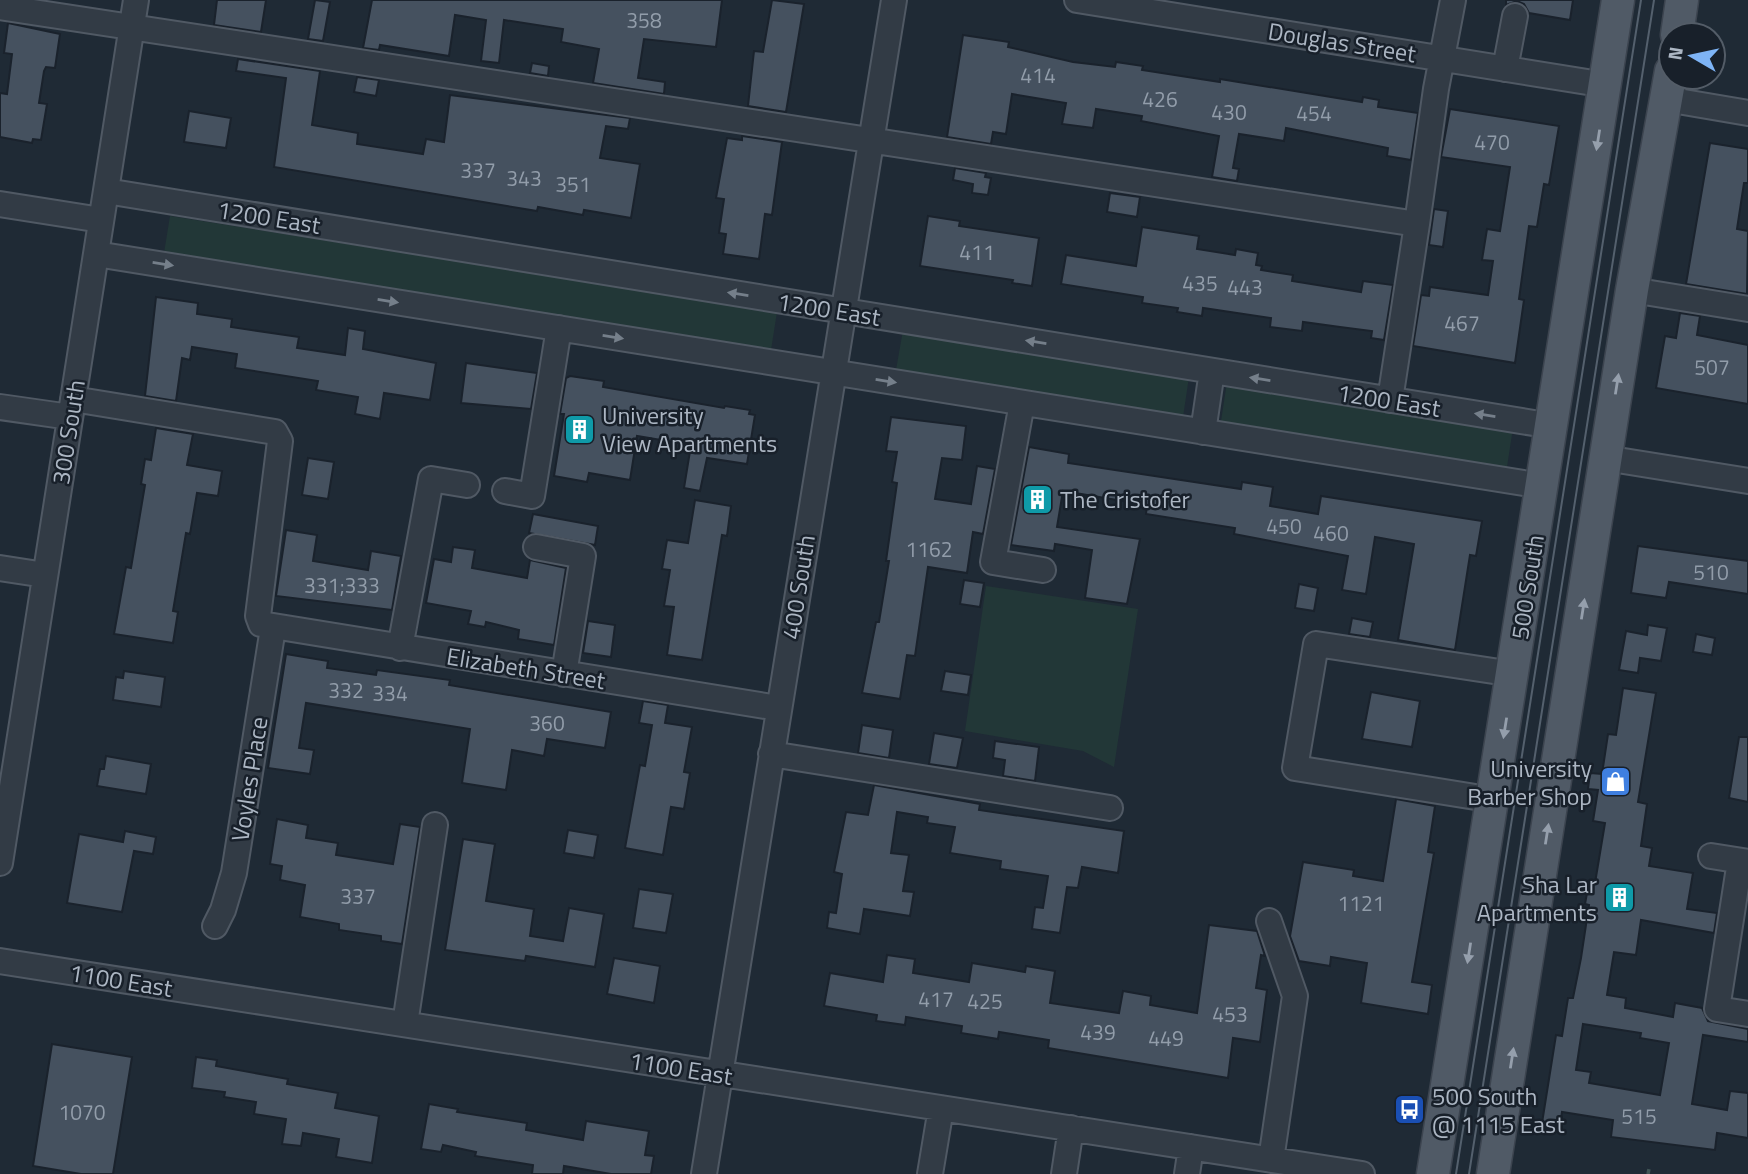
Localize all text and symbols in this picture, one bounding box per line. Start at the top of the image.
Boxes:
house number: 358 [626,4,662,36]
street label: Douglas Street [1266,13,1419,72]
north arrow [1657,21,1727,91]
text: N [1659,44,1690,62]
house number: 414 [1020,59,1056,91]
house number: 426 [1142,83,1178,115]
house number: 430 [1211,96,1247,128]
house number: 454 [1296,97,1332,129]
house number: 470 [1474,126,1510,158]
one-way arrow [1592,129,1603,151]
house number: 337 [460,154,496,186]
house number: 343 [506,162,542,194]
house number: 351 [555,168,591,200]
street label: 1200 East [215,191,324,243]
house number: 411 [959,236,995,268]
one-way arrow [152,259,174,270]
house number: 435 [1182,267,1218,299]
house number: 443 [1227,271,1263,303]
street label: 1200 East [775,283,884,335]
one-way arrow [727,288,749,299]
one-way arrow [377,296,399,307]
house number: 467 [1444,307,1480,339]
one-way arrow [602,332,624,343]
one-way arrow [1024,336,1046,347]
house number: 507 [1694,351,1730,383]
one-way arrow [1249,373,1271,384]
one-way arrow [1612,373,1623,395]
street label: 1200 East [1335,374,1444,426]
one-way arrow [875,376,897,387]
street label: 300 South [42,377,94,487]
place label: University View Apartments [602,397,777,461]
one-way arrow [1474,409,1496,420]
building icon: University View Apartments [562,412,596,446]
place label: The Cristofer [1060,481,1190,517]
building icon: The Cristofer [1020,482,1054,516]
house number: 450 [1266,510,1302,542]
house number: 460 [1313,517,1349,549]
street label: 400 South [772,532,824,642]
street label: 500 South [1501,532,1553,642]
house number: 1162 [905,533,953,565]
house number: 510 [1693,556,1729,588]
house number: 331;333 [304,569,380,601]
one-way arrow [1578,598,1589,620]
street label: Elizabeth Street [444,638,608,698]
house number: 332 [328,674,364,706]
house number: 334 [372,677,408,709]
house number: 360 [529,707,565,739]
street label: Voyles Place [221,714,277,844]
one-way arrow [1499,717,1510,739]
place label: University Barber Shop [1467,750,1592,814]
shop icon: University Barber Shop [1598,765,1632,799]
one-way arrow [1542,822,1553,844]
place label: Sha Lar Apartments [1477,866,1597,930]
house number: 337 [340,880,376,912]
building icon: Sha Lar Apartments [1603,881,1637,915]
house number: 1121 [1337,887,1385,919]
one-way arrow [1463,942,1474,964]
street label: 1100 East [67,954,176,1006]
house number: 417 [918,983,954,1015]
house number: 425 [967,985,1003,1017]
house number: 453 [1212,998,1248,1030]
house number: 439 [1080,1016,1116,1048]
house number: 449 [1148,1022,1184,1054]
street label: 1100 East [627,1042,736,1094]
one-way arrow [1507,1047,1518,1069]
place label: 500 South @ 1115 East [1432,1078,1565,1142]
bus stop icon: 500 South @ 1115 East [1392,1093,1426,1127]
house number: 1070 [58,1096,106,1128]
house number: 515 [1621,1100,1657,1132]

